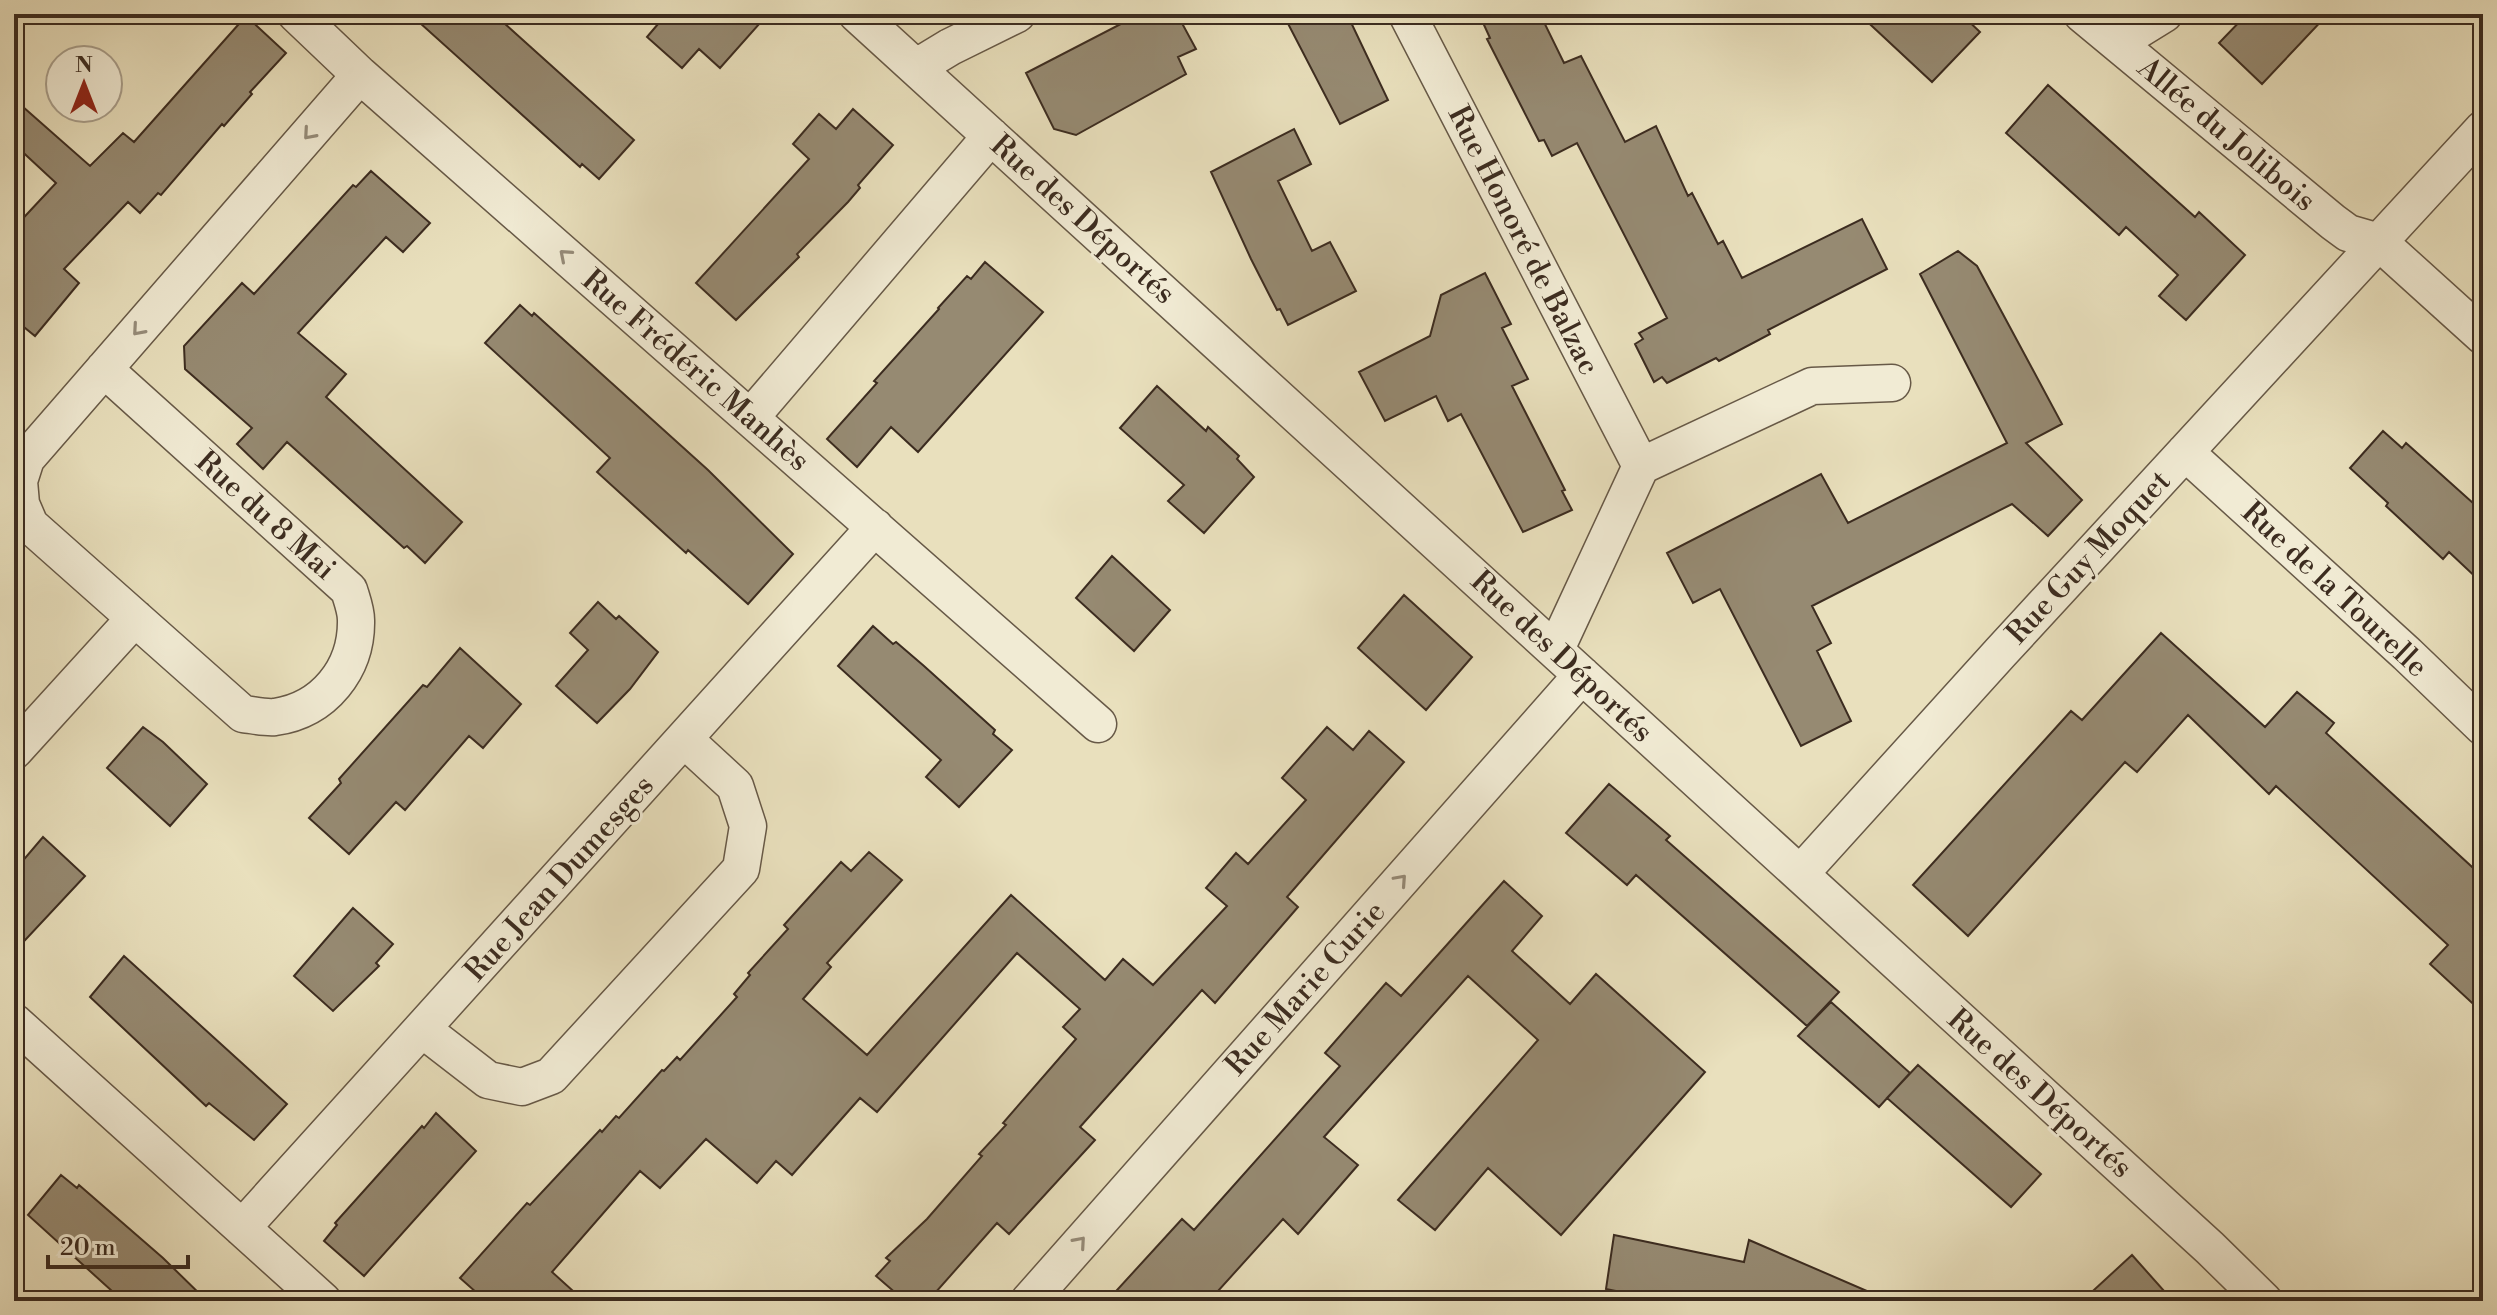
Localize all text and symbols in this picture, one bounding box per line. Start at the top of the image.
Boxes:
north arrow [44,44,124,124]
street label: Allée du Jolibois [2129,49,2323,220]
text: N [75,52,93,79]
street label: Rue Honoré de Balzac [1439,99,1607,381]
one-way arrow [304,124,319,139]
street label: Rue des Déportés [982,127,1183,313]
one-way arrow [559,250,574,265]
street label: Rue Frédéric Manhès [574,262,817,480]
one-way arrow [133,320,148,335]
street label: Rue du 8 Mai [187,443,343,589]
street label: Rue Guy Moquet [1998,463,2179,653]
street label: Rue de la Tourelle [2233,494,2435,686]
street label: Rue des Déportés [1462,562,1661,751]
street label: Rue Jean Dumesges [457,768,662,990]
one-way arrow [1391,875,1406,890]
street label: Rue Marie Curie [1217,893,1394,1084]
street label: Rue des Déportés [1939,1001,2140,1187]
scale bar [48,1219,188,1269]
text: 20 m [60,1233,116,1263]
one-way arrow [1070,1237,1084,1251]

